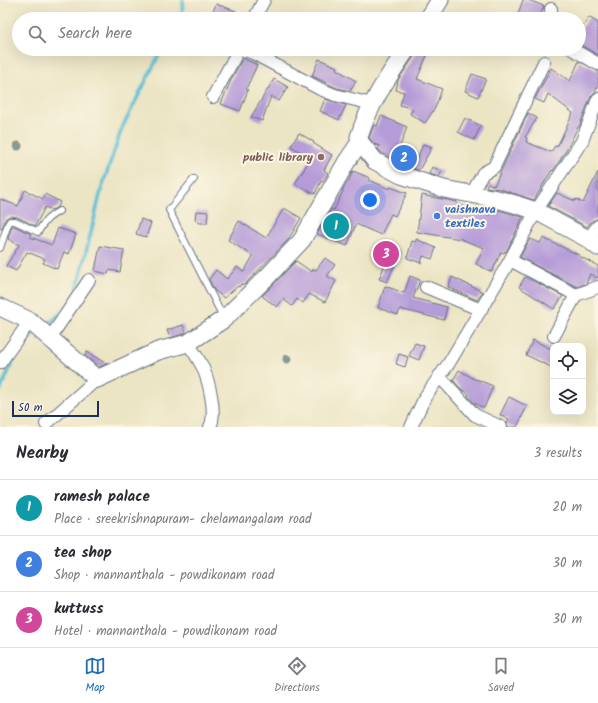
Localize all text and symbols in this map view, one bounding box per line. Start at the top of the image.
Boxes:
search box [12,12,586,56]
text: Search here [58,22,132,46]
icon: search [26,23,48,45]
pin: 2 [391,143,417,173]
place label: public library [242,148,314,167]
marker: public library [316,152,326,162]
your location [360,190,380,210]
place label: vaishnava textiles [445,200,496,233]
pin: 1 [323,211,349,241]
marker: vaishnava textiles [432,211,442,221]
pin: 3 [373,239,399,269]
map controls [550,343,586,415]
button: locate [550,343,586,379]
button: layers [550,379,586,415]
scale bar [12,399,99,418]
text: 50 m [18,399,43,417]
text: Nearby [16,440,68,467]
text: 3 results [534,443,582,464]
text: ramesh palace [54,485,150,509]
text: 1 [27,497,31,518]
text: 20 m [552,497,582,518]
text: Place · sreekrishnapuram- chelamangalam road [54,509,312,530]
text: tea shop [54,541,112,565]
text: 2 [25,553,33,574]
text: 30 m [553,553,582,574]
text: Shop · mannanthala - powdikonam road [54,565,274,586]
text: kuttuss [54,597,104,621]
text: 3 [25,609,33,630]
text: 30 m [553,609,582,630]
text: Hotel · mannanthala - powdikonam road [54,621,277,642]
tab: Map [84,655,106,697]
tab: Directions [274,655,320,697]
tab: Saved [488,655,514,697]

